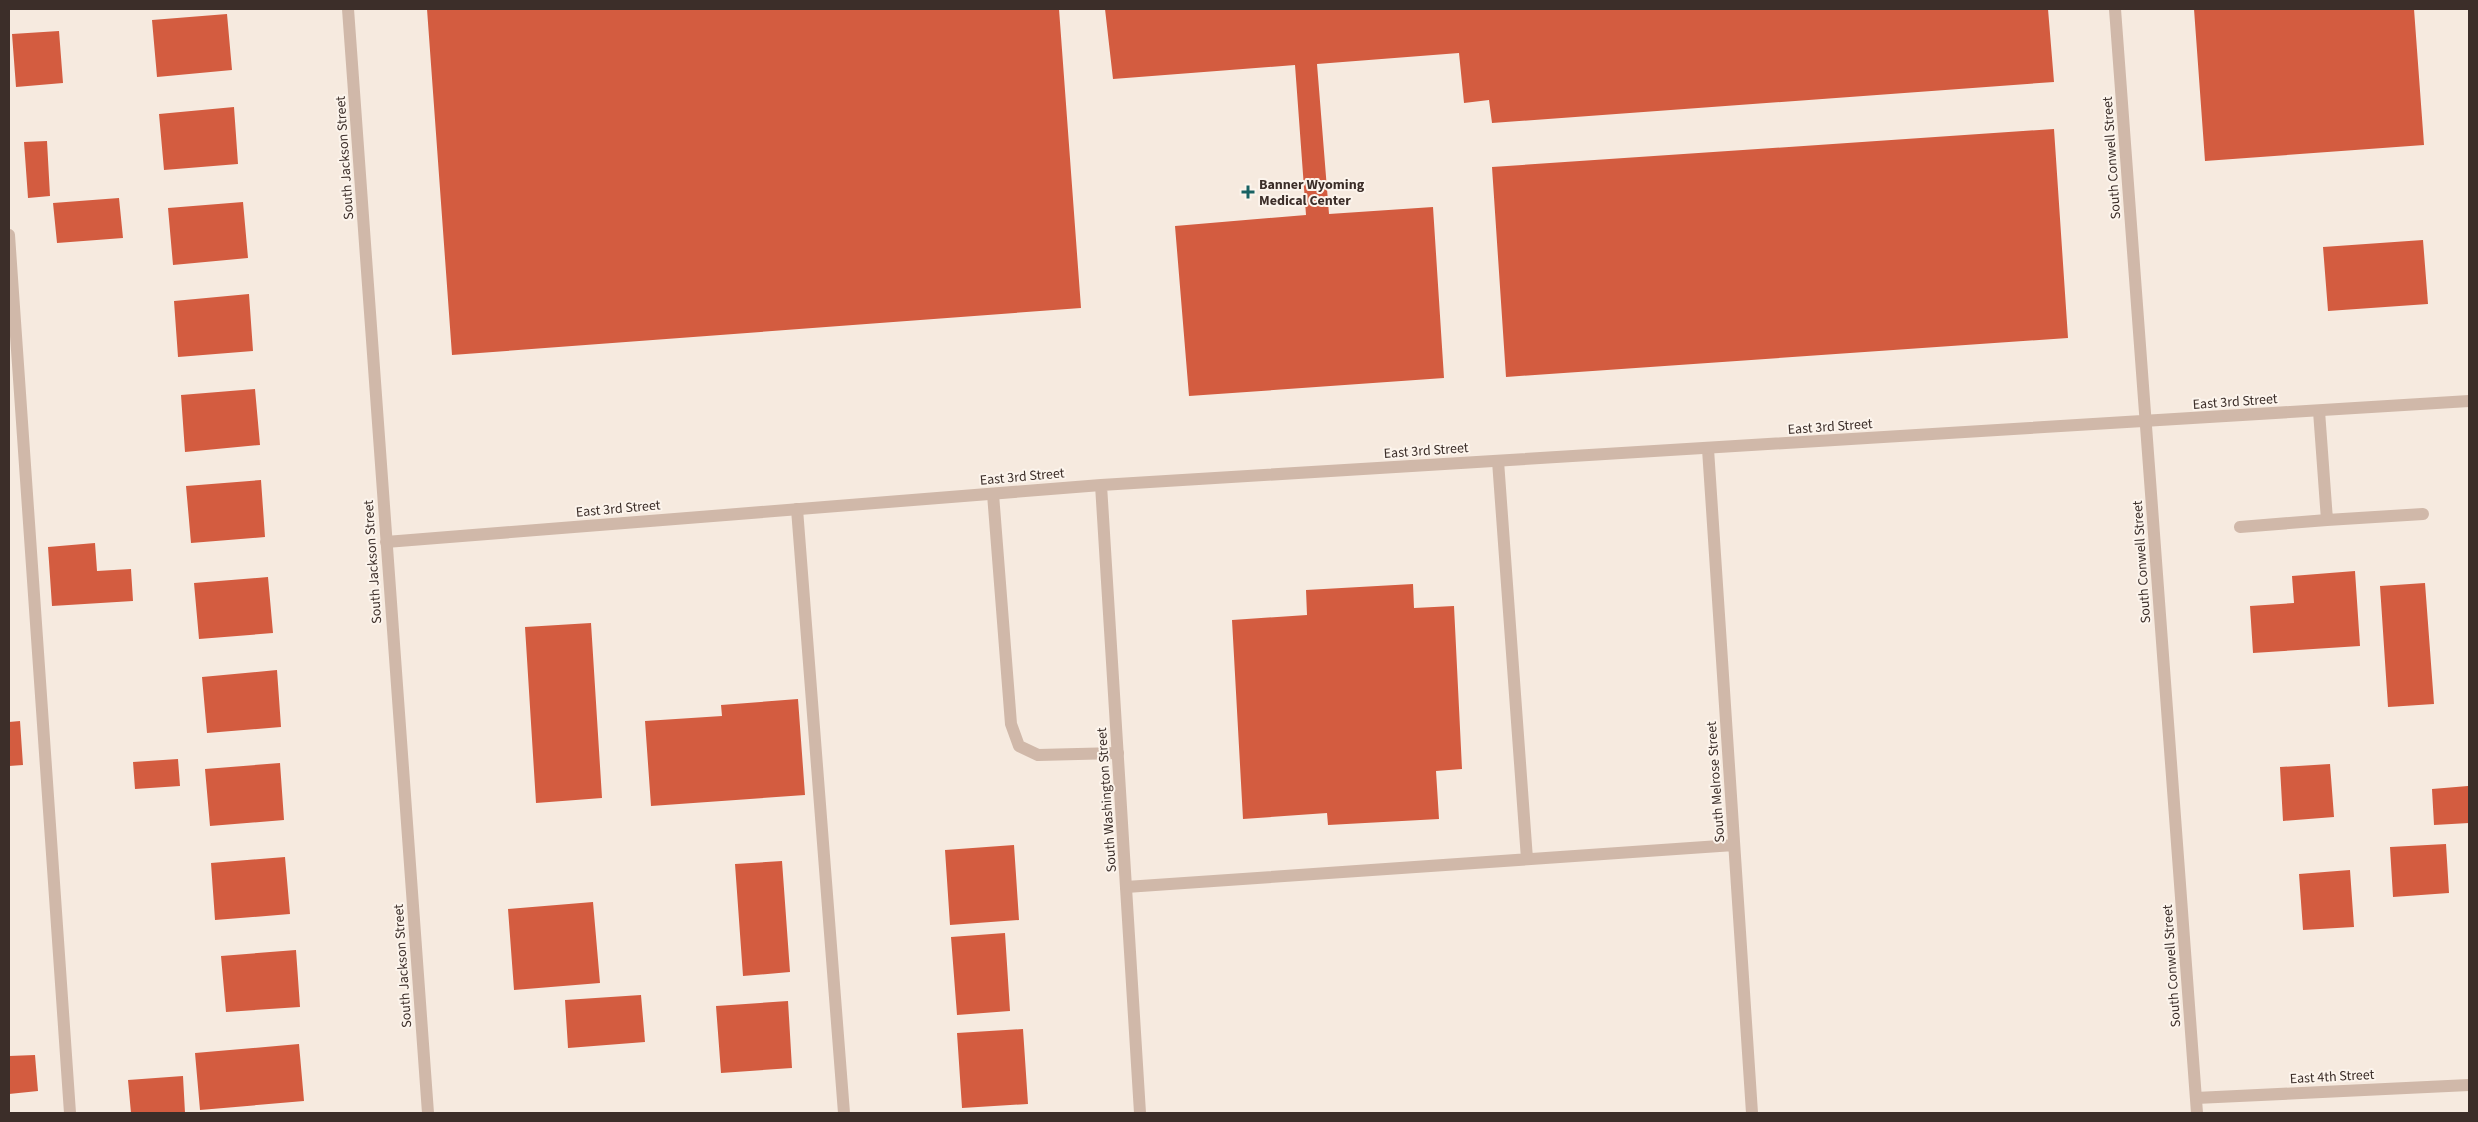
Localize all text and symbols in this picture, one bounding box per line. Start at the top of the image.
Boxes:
street label: South Jackson Street [331,95,359,220]
street label: South Conwell Street [2098,96,2126,220]
place label: Banner Wyoming Medical Center [1259,175,1365,211]
marker: Banner Wyoming Medical Center [1241,185,1255,199]
street label: East 3rd Street [2192,389,2278,415]
street label: East 3rd Street [1787,414,1873,440]
street label: East 3rd Street [1383,438,1469,464]
street label: East 3rd Street [979,463,1065,491]
street label: East 3rd Street [575,495,661,523]
street label: South Jackson Street [359,499,387,624]
street label: South Conwell Street [2128,500,2156,624]
street label: South Melrose Street [1702,720,1730,843]
street label: South Washington Street [1092,727,1122,873]
street label: South Jackson Street [389,903,417,1028]
street label: South Conwell Street [2158,904,2186,1028]
street label: East 4th Street [2289,1065,2375,1089]

